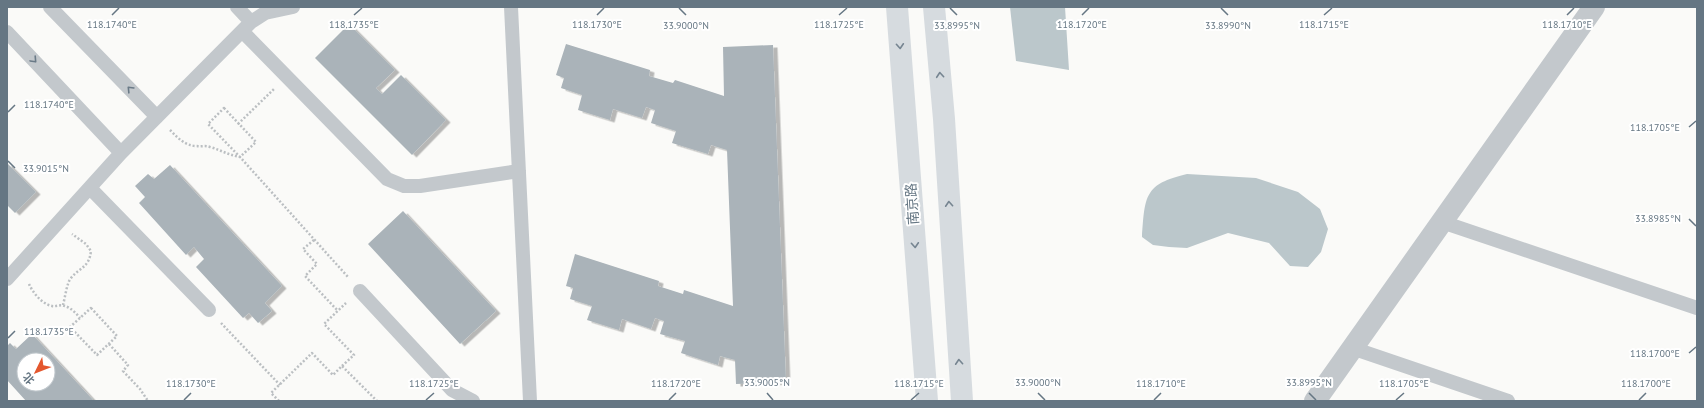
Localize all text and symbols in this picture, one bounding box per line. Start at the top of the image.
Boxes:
text: 118.1740°E [87,18,137,31]
text: 118.1735°E [329,18,379,31]
text: 118.1730°E [572,18,622,31]
text: 118.1725°E [814,18,864,31]
text: 118.1720°E [1057,18,1107,31]
text: 118.1715°E [1299,18,1349,31]
text: 118.1710°E [1542,18,1592,31]
text: 33.9000°N [663,19,709,32]
text: 33.8995°N [934,19,980,32]
text: 33.8990°N [1205,19,1251,32]
one-way arrow [896,43,905,49]
one-way arrow [29,55,36,63]
one-way arrow [936,72,945,78]
one-way arrow [127,86,134,94]
text: 118.1740°E [24,98,74,111]
text: 118.1705°E [1630,121,1680,134]
text: 33.9015°N [23,162,69,175]
street label: 南京路 [902,182,922,226]
one-way arrow [945,201,954,207]
text: 33.8985°N [1635,212,1681,225]
one-way arrow [911,242,920,248]
text: 118.1735°E [24,325,74,338]
text: 118.1700°E [1630,347,1680,360]
north arrow [16,352,56,392]
one-way arrow [955,359,964,365]
text: 北 [20,370,38,388]
text: 33.9005°N [744,376,790,389]
text: 33.9000°N [1015,376,1061,389]
text: 33.8995°N [1286,376,1332,389]
text: 118.1730°E [166,377,216,390]
text: 118.1725°E [409,377,459,390]
text: 118.1720°E [651,377,701,390]
text: 118.1715°E [894,377,944,390]
text: 118.1710°E [1136,377,1186,390]
text: 118.1705°E [1379,377,1429,390]
text: 118.1700°E [1621,377,1671,390]

